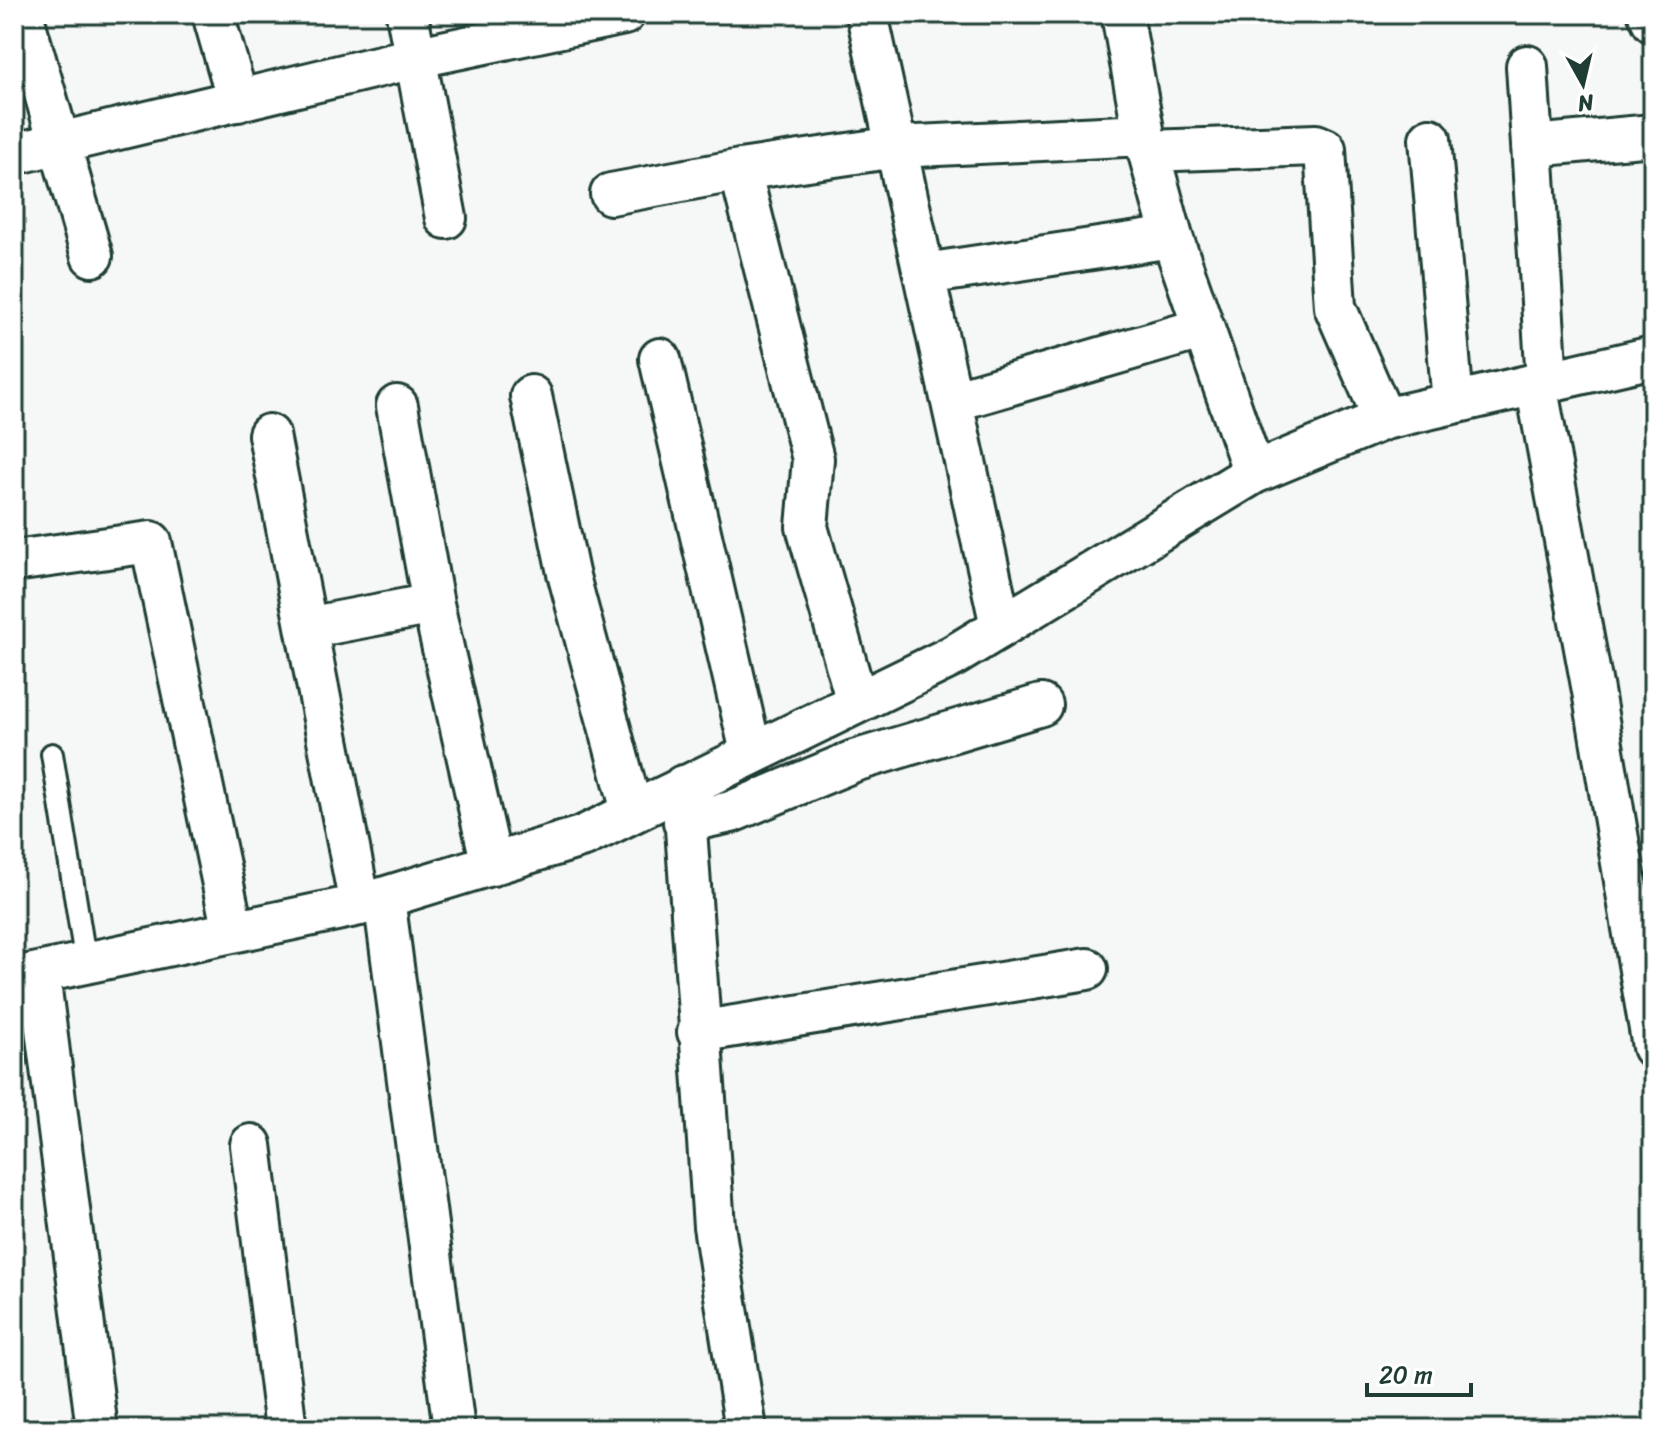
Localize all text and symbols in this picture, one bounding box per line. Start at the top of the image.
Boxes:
north arrow [1543,44,1623,124]
text: N [1575,83,1597,124]
scale bar [1367,1347,1471,1397]
text: 20 m [1379,1354,1433,1396]

